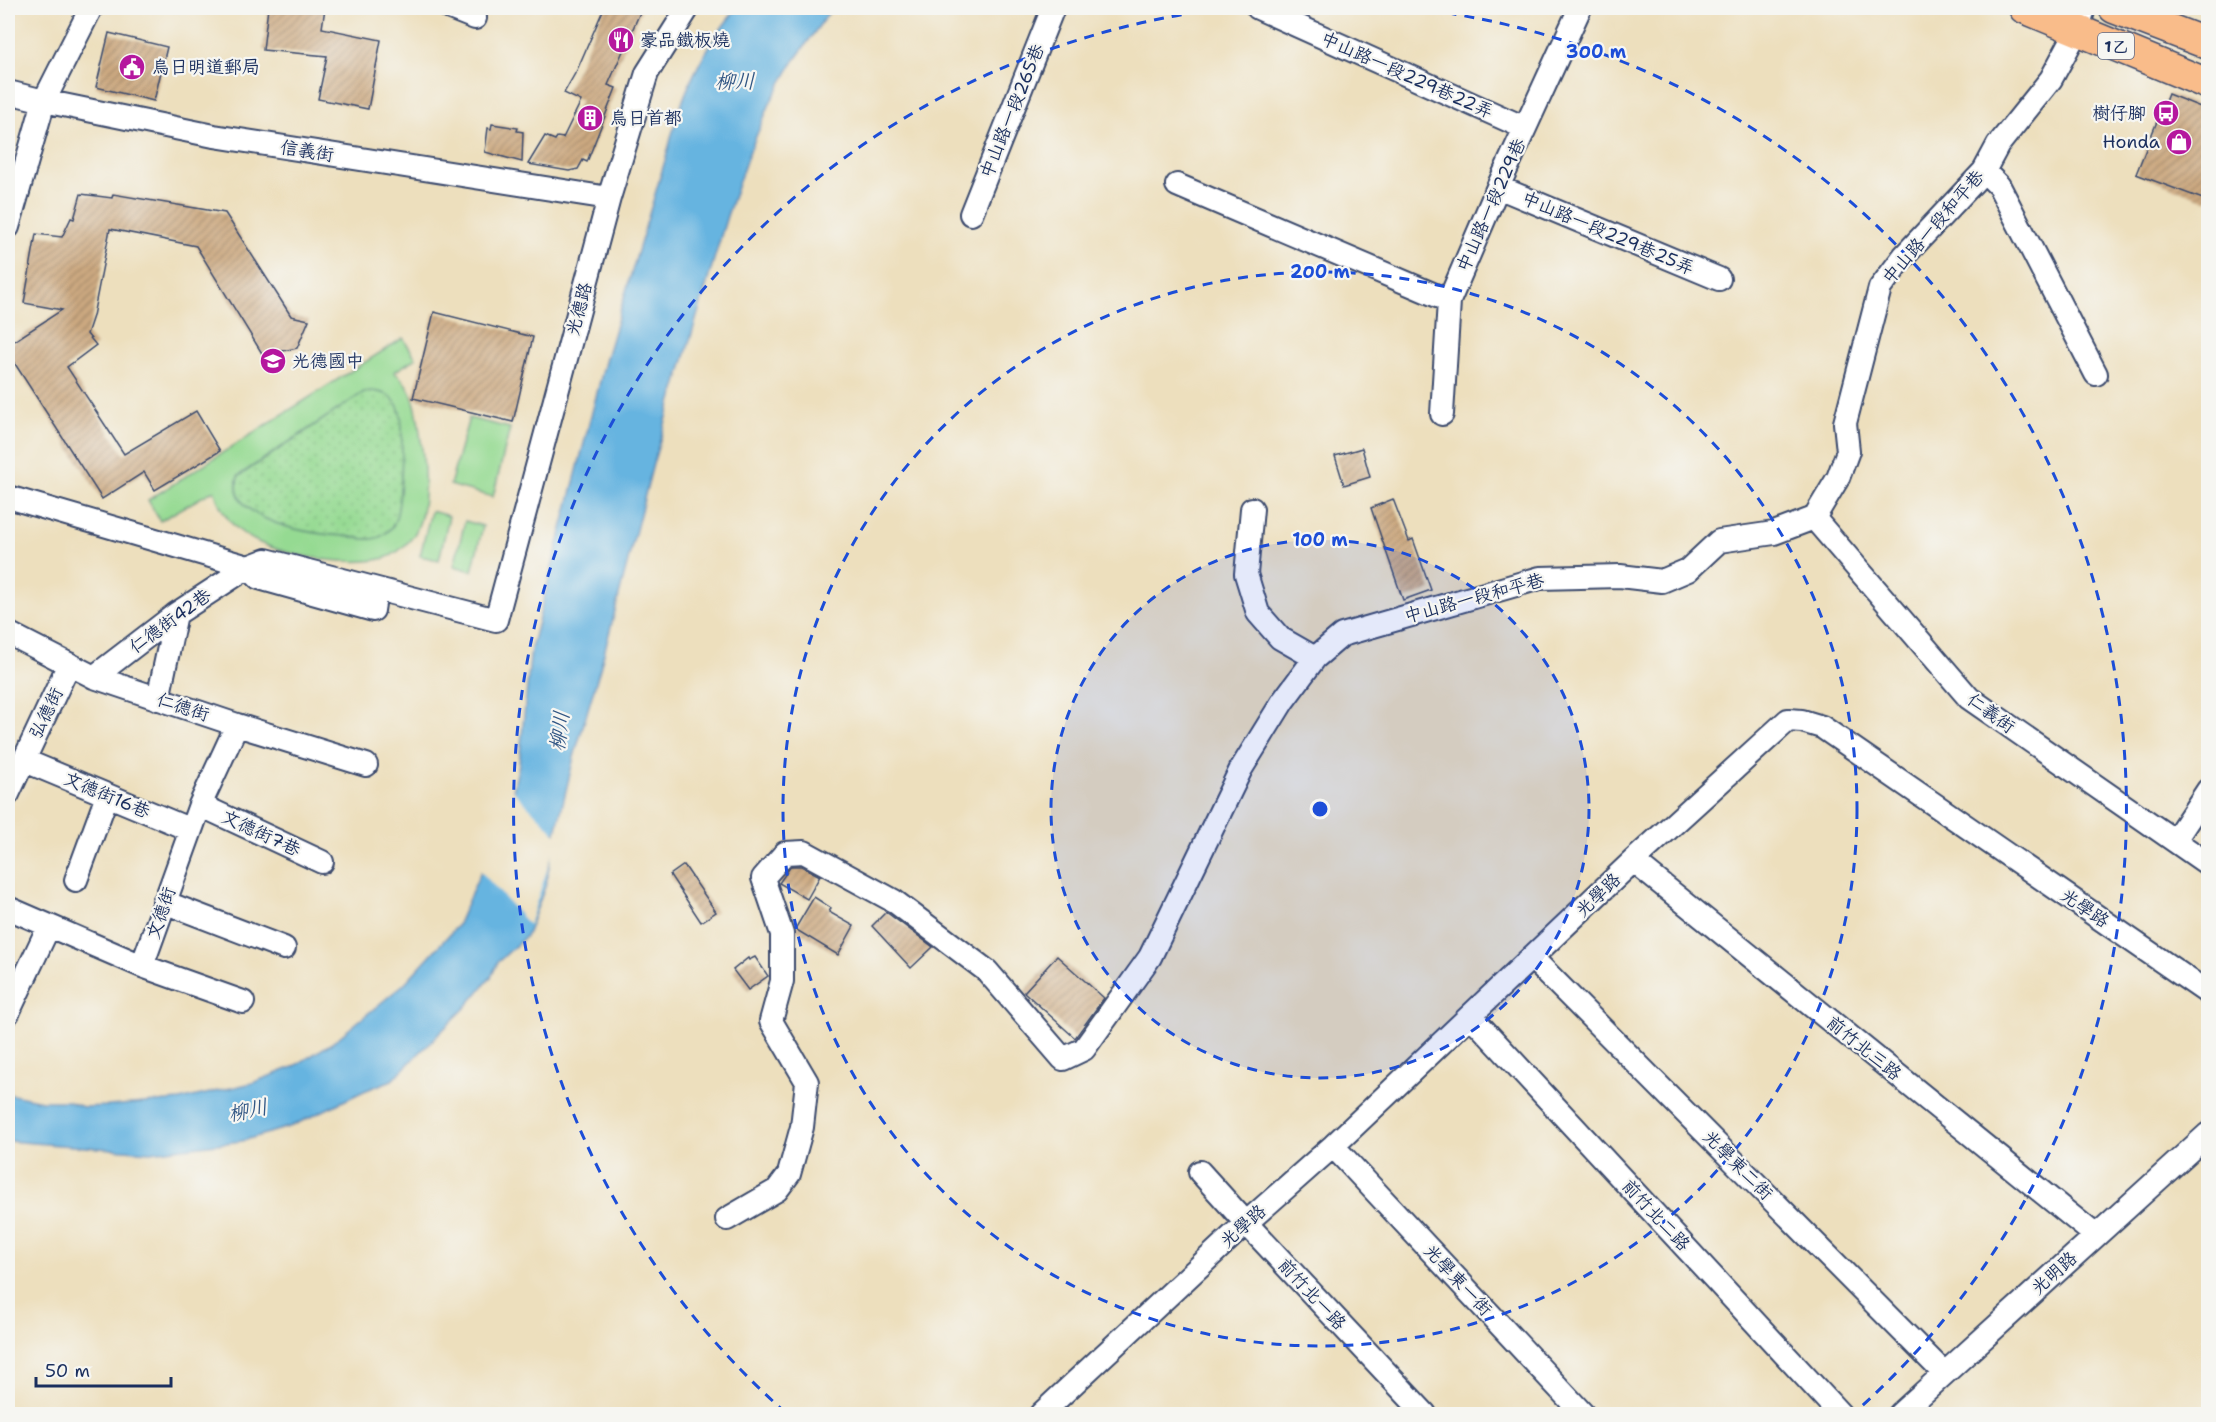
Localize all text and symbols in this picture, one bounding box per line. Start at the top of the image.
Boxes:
restaurant icon: 豪品鐵板燒 [606,25,636,55]
street label: 中山路一段229巷22弄 [1317,26,1497,124]
place label: 豪品鐵板燒 [640,28,730,52]
road number: 1乙 [2098,33,2134,59]
street label: 中山路一段265巷 [974,40,1050,182]
text: 300 m [1566,40,1627,64]
public building icon: 烏日明道郵局 [117,52,147,82]
place label: 烏日明道郵局 [152,55,260,79]
water label: 柳川 [715,68,756,94]
bus stop icon: 樹仔腳 [2151,98,2181,128]
place label: 樹仔腳 [2092,101,2146,125]
building icon: 烏日首都 [575,103,605,133]
place label: 烏日首都 [610,106,682,130]
shop icon: Honda [2164,127,2194,157]
place label: Honda [2103,130,2160,154]
street label: 中山路一段229巷 [1451,134,1531,276]
street label: 信義街 [278,135,336,167]
street label: 中山路一段和平巷 [1877,165,1989,289]
street label: 中山路一段229巷25弄 [1518,186,1698,280]
text: 200 m [1290,260,1351,284]
street label: 光德路 [560,280,598,338]
school or university icon: 光德國中 [258,346,288,376]
place label: 光德國中 [292,349,364,373]
text: 100 m [1292,528,1348,552]
street label: 中山路一段和平巷 [1401,568,1547,628]
street label: 仁德街42巷 [124,583,216,659]
street label: 弘德街 [23,683,69,743]
street label: 仁德街 [154,687,212,727]
street label: 仁義街 [1962,687,2020,739]
water label: 柳川 [543,708,575,753]
street label: 文德街16巷 [60,766,154,824]
centre of rings [1310,799,1330,819]
street label: 文德街7巷 [218,804,304,862]
street label: 光學路 [1570,868,1626,922]
street label: 光學路 [2056,883,2114,933]
street label: 文德街 [141,884,181,942]
street label: 前竹北三路 [1821,1010,1907,1086]
water label: 柳川 [226,1093,271,1127]
street label: 光學東二街 [1698,1125,1778,1205]
street label: 前竹北二路 [1617,1174,1695,1256]
street label: 光學路 [1215,1199,1271,1253]
street label: 光學東一街 [1419,1239,1497,1321]
street label: 光明路 [2026,1246,2082,1300]
street label: 前竹北一路 [1273,1253,1351,1335]
scale bar [36,1350,171,1388]
text: 50 m [45,1359,90,1383]

